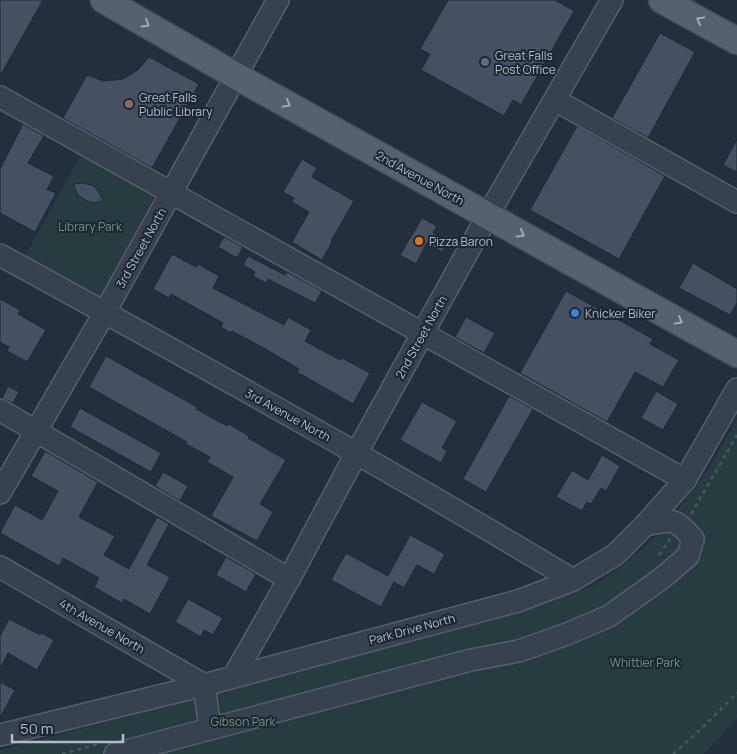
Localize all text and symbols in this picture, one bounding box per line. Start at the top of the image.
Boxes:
one-way arrow [696,17,705,27]
one-way arrow [140,18,149,28]
place label: Great Falls Post Office [495,47,556,78]
marker: Great Falls Post Office [479,56,491,68]
place label: Great Falls Public Library [139,89,213,120]
marker: Great Falls Public Library [123,98,135,110]
one-way arrow [282,98,291,108]
street label: 2nd Avenue North [373,147,467,209]
street label: 3rd Street North [112,205,170,291]
park label: Library Park [58,218,123,235]
one-way arrow [516,228,525,238]
place label: Pizza Baron [429,233,493,250]
marker: Pizza Baron [413,235,425,247]
street label: 2nd Street North [391,292,451,382]
place label: Knicker Biker [585,305,656,322]
marker: Knicker Biker [569,307,581,319]
one-way arrow [673,315,682,325]
street label: 3rd Avenue North [242,384,334,446]
street label: 4th Avenue North [56,595,148,657]
street label: Park Drive North [367,609,457,649]
park label: Whittier Park [610,654,681,671]
scale bar [12,712,124,744]
park label: Gibson Park [210,713,277,730]
text: 50 m [20,718,54,739]

